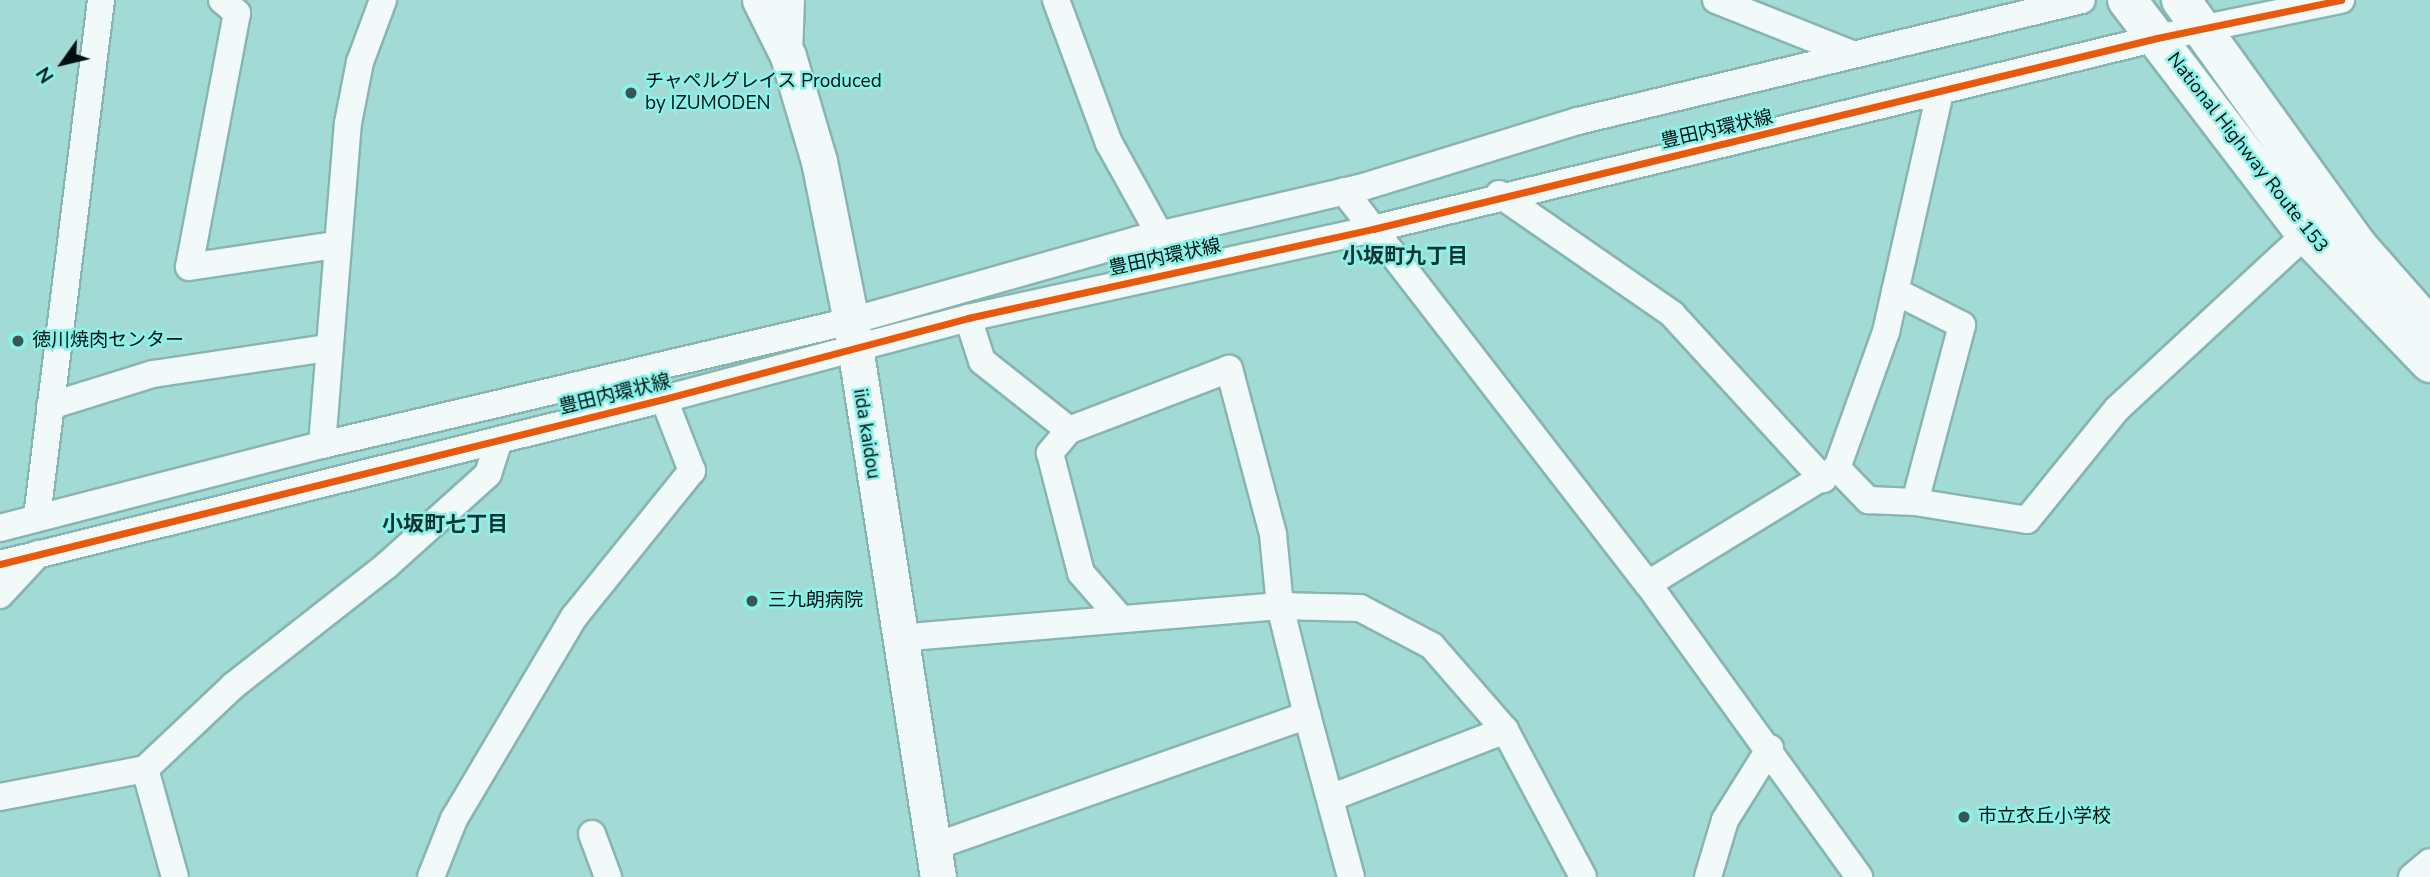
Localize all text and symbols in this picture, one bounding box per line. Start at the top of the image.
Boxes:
north arrow [28,28,98,98]
street label: National Highway Route 153 [2162,48,2332,258]
text: N [31,62,60,88]
place label: チャペルグレイス Produced by IZUMODEN [645,71,882,115]
marker: チャペルグレイス Produced by IZUMODEN [623,85,639,101]
street label: 豊田内環状線 [1659,106,1775,154]
street label: 豊田内環状線 [1107,235,1223,281]
district label: 小坂町九丁目 [1342,243,1468,269]
place label: 徳川焼肉センター [32,330,184,352]
marker: 徳川焼肉センター [10,333,26,349]
street label: 豊田内環状線 [557,370,673,420]
street label: iida kaidou [848,387,884,481]
district label: 小坂町七丁目 [382,511,508,537]
place label: 三九朗病院 [768,590,863,612]
marker: 三九朗病院 [742,591,762,611]
place label: 市立衣丘小学校 [1978,806,2111,828]
marker: 市立衣丘小学校 [1956,809,1972,825]

